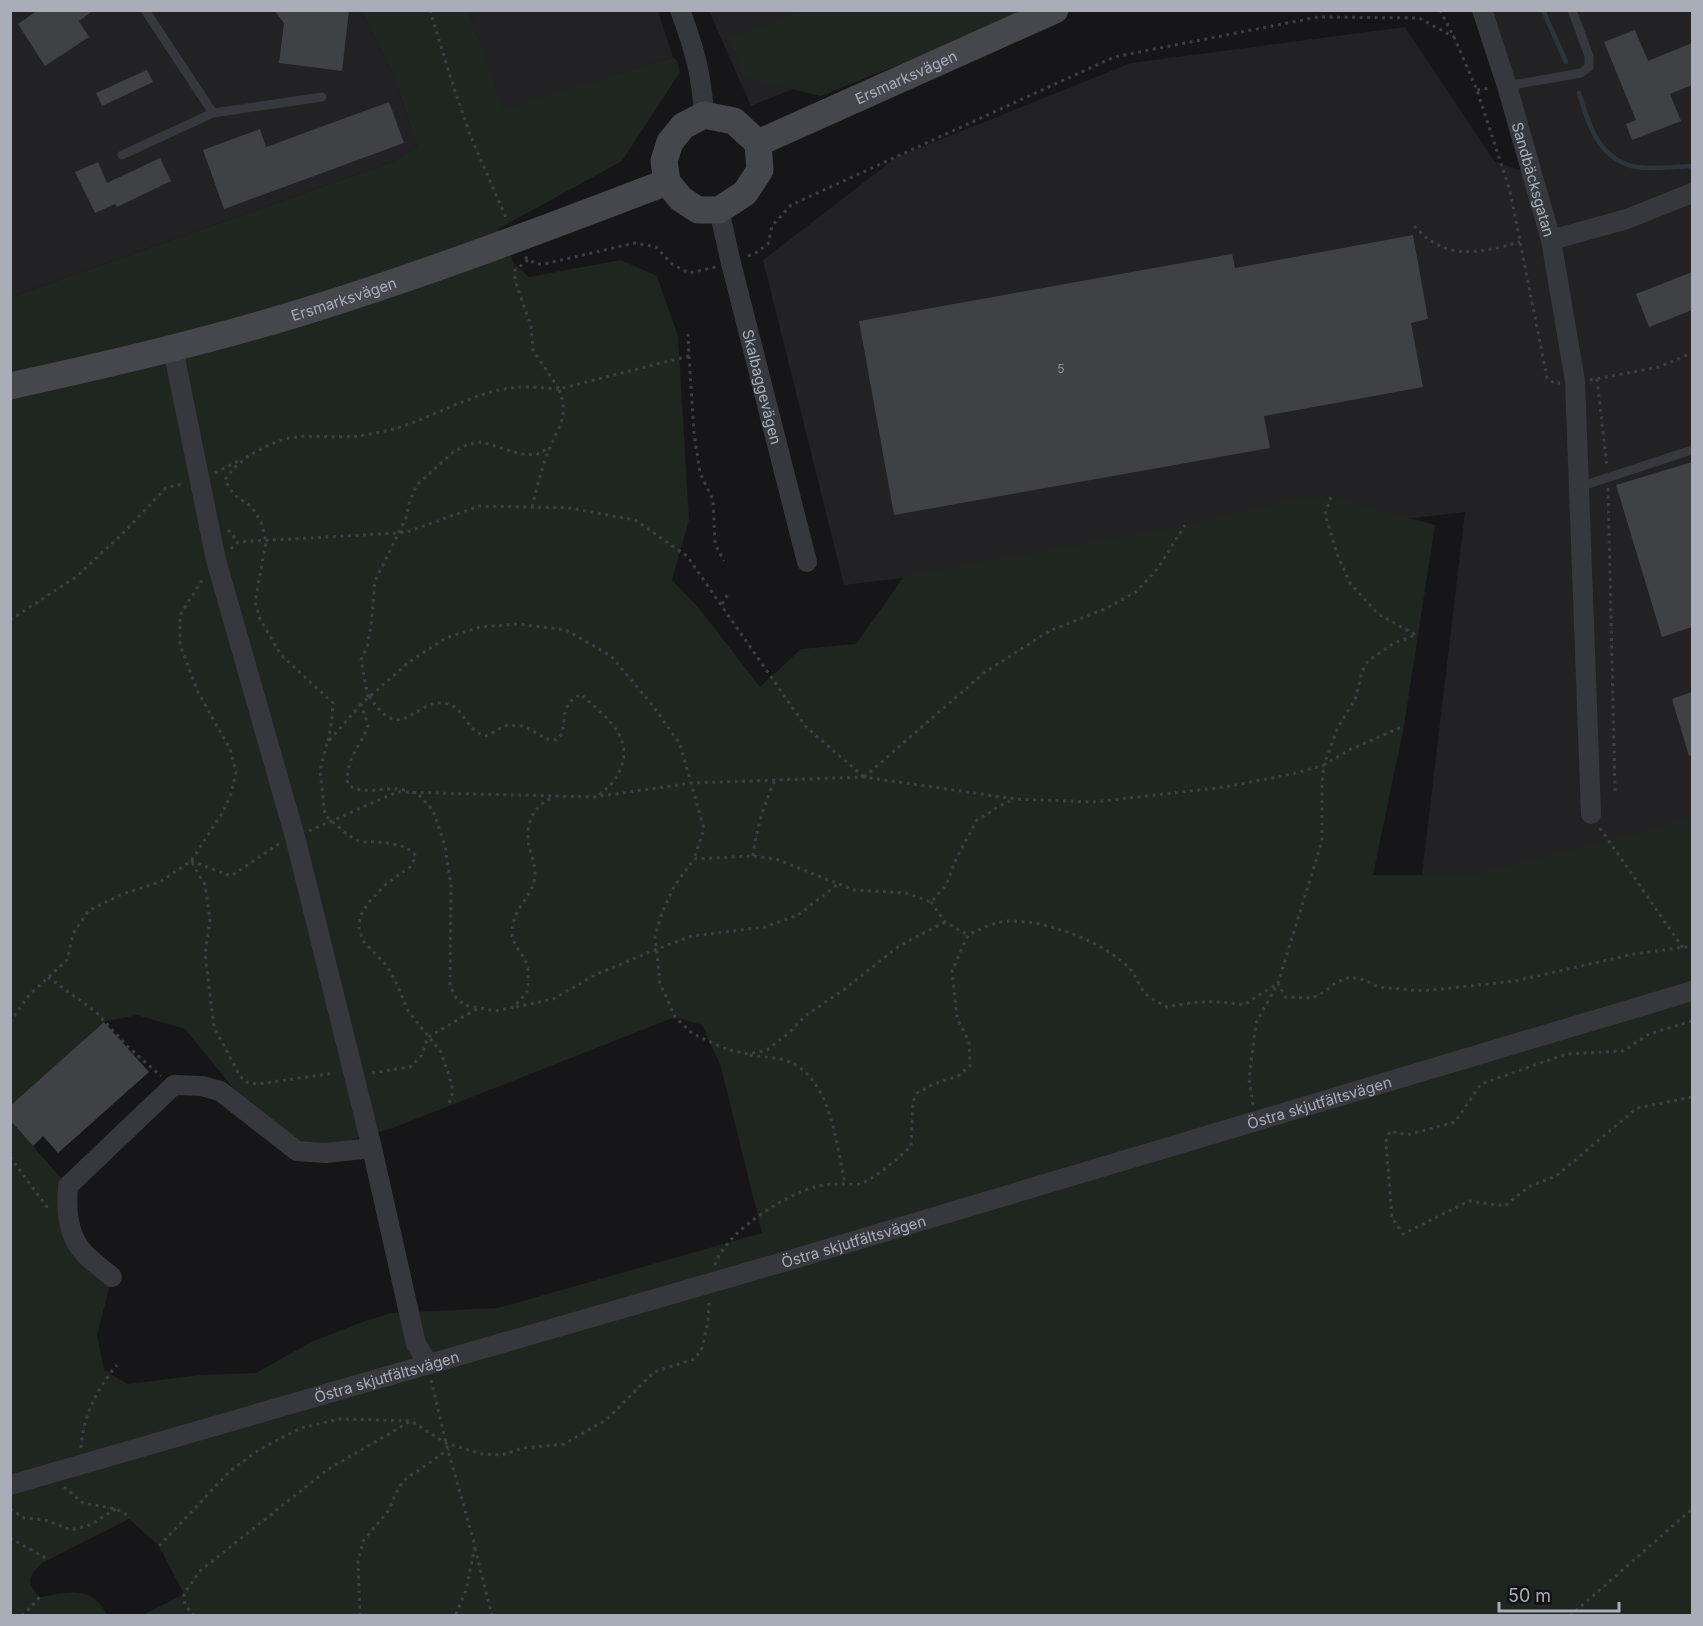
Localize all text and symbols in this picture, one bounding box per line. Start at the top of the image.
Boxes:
street label: Ersmarksvägen [852,46,960,108]
street label: Sandbäcksgatan [1508,120,1559,239]
street label: Ersmarksvägen [289,273,399,325]
street label: Skalbaggevägen [739,327,786,446]
house number: 5 [1057,361,1065,376]
street label: Östra skjutfältsvägen [1245,1072,1394,1133]
street label: Östra skjutfältsvägen [779,1211,928,1272]
street label: Östra skjutfältsvägen [312,1346,461,1406]
scale bar [1499,1575,1619,1613]
text: 50 m [1508,1585,1551,1606]

